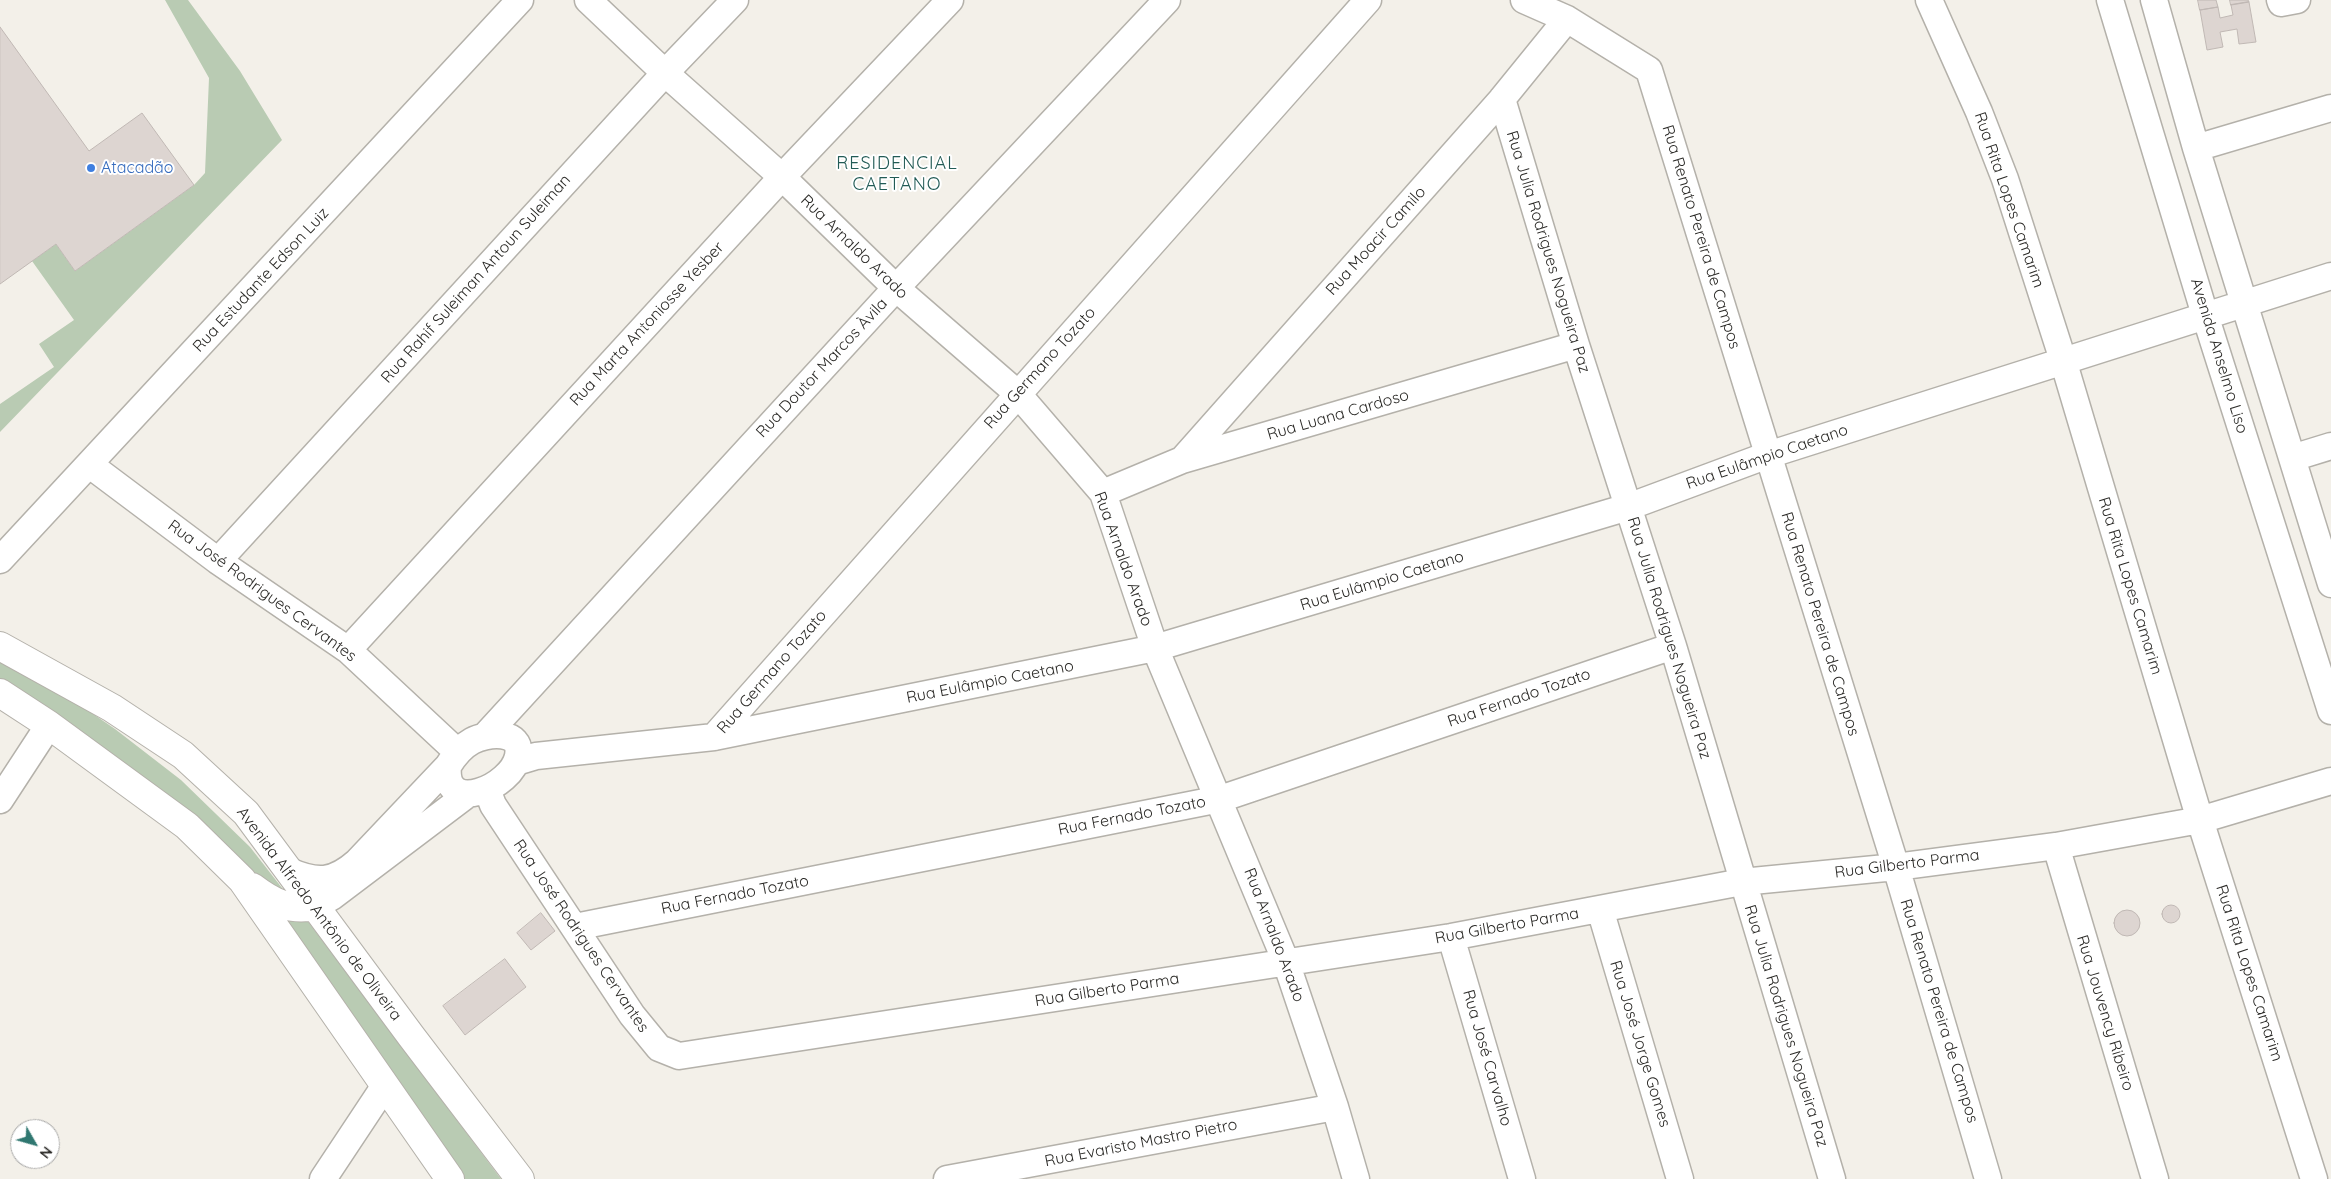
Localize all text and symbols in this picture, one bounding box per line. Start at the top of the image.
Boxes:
street label: Rua Rita Lopes Camarim [1970,110,2048,290]
street label: Rua Renato Pereira de Campos [1658,123,1744,351]
street label: Rua Julia Rodrigues Nogueira Paz [1502,129,1594,375]
district label: RESIDENCIAL CAETANO [835,153,959,195]
place label: Atacadão [101,158,173,178]
marker: Atacadão [85,162,97,174]
street label: Rua Rahif Suleiman Antoun Suleiman [377,171,575,387]
street label: Rua Moacir Camilo [1322,183,1430,299]
street label: Rua Arnaldo Arado [796,191,912,303]
street label: Rua Estudante Edson Luiz [189,204,333,356]
street label: Rua Marta Antoniosse Yesber [566,238,728,410]
street label: Avenida Anselmo Liso [2186,276,2252,436]
street label: Rua Doutor Marcos Àvila [752,294,892,442]
street label: Rua Germano Tozato [980,303,1100,433]
street label: Rua Luana Cardoso [1265,386,1411,444]
street label: Rua Eulâmpio Caetano [1683,420,1851,494]
street label: Rua Arnaldo Arado [1090,489,1156,629]
street label: Rua Rita Lopes Camarim [2094,495,2166,677]
street label: Rua Renato Pereira de Campos [1777,510,1863,738]
street label: Rua Julia Rodrigues Nogueira Paz [1623,515,1715,761]
street label: Rua José Rodrigues Cervantes [164,516,360,666]
street label: Rua Eulâmpio Caetano [1298,547,1466,615]
street label: Rua Germano Tozato [713,606,831,738]
street label: Rua Eulâmpio Caetano [905,656,1075,708]
street label: Rua Fernado Tozato [1445,665,1593,731]
street label: Rua Fernado Tozato [1057,792,1207,840]
street label: Avenida Alfredo Antônio de Oliveira [232,803,406,1025]
street label: Rua José Rodrigues Cervantes [509,836,653,1036]
street label: Rua Gilberto Parma [1833,846,1981,882]
street label: Rua Arnaldo Arado [1240,865,1308,1005]
street label: Rua Fernado Tozato [660,871,810,919]
street label: Rua Rita Lopes Camarim [2211,882,2287,1064]
street label: Rua Renato Pereira de Campos [1896,897,1982,1125]
street label: Rua Julia Rodrigues Nogueira Paz [1740,903,1832,1149]
street label: Rua Gilberto Parma [1434,904,1580,948]
street label: Rua Jouvency Ribeiro [2072,933,2138,1093]
street label: Rua José Jorge Gomes [1606,958,1674,1130]
street label: Rua Gilberto Parma [1033,969,1181,1011]
street label: Rua José Carvalho [1458,988,1516,1128]
street label: Rua Evaristo Mastro Pietro [1043,1115,1239,1171]
north arrow [10,1119,60,1169]
text: N [36,1143,56,1162]

